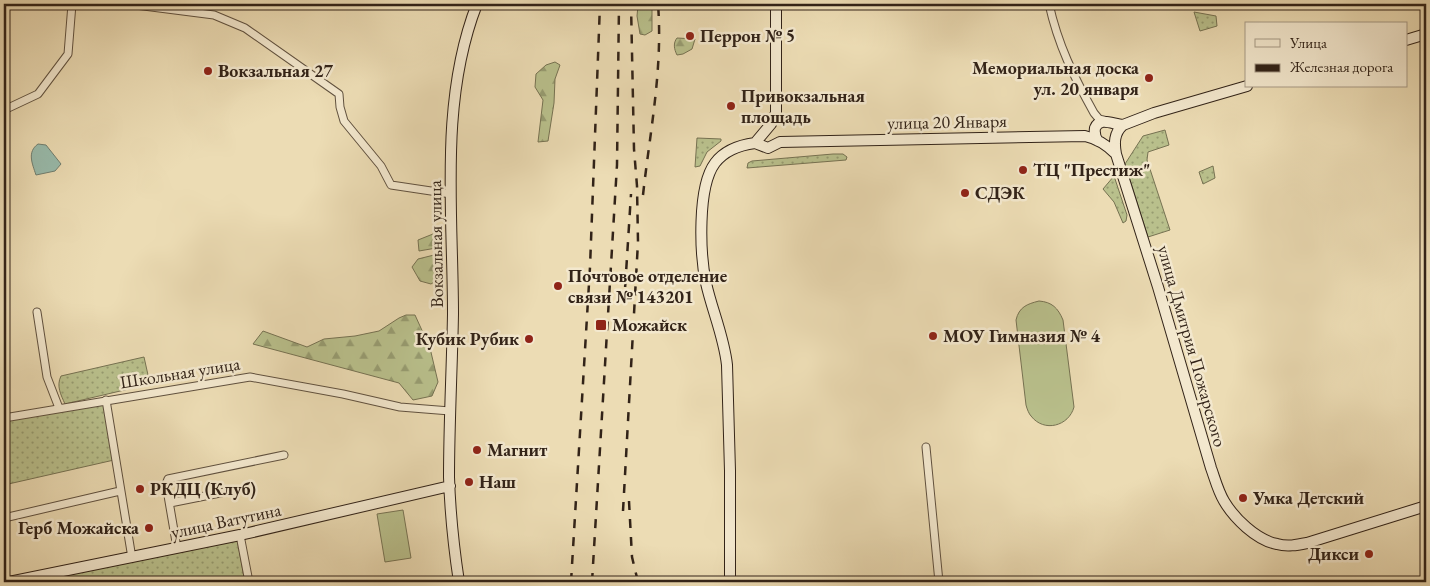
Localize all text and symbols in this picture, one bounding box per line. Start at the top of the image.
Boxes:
legend [1245,22,1408,88]
place label: Перрон № 5 [700,24,795,47]
marker: Перрон № 5 [684,30,696,42]
text: Улица [1289,33,1327,52]
place label: Мемориальная доска ул. 20 января [972,56,1139,100]
text: Железная дорога [1289,57,1393,76]
place label: Вокзальная 27 [218,59,334,82]
marker: Вокзальная 27 [202,65,214,77]
marker: Мемориальная доска ул. 20 января [1143,72,1155,84]
place label: Привокзальная площадь [741,84,865,128]
marker: Привокзальная площадь [725,100,737,112]
street label: улица 20 Января [887,109,1007,134]
place label: ТЦ "Престиж" [1033,158,1150,181]
marker: ТЦ "Престиж" [1017,164,1029,176]
street label: Вокзальная улица [423,179,448,308]
place label: СДЭК [975,181,1025,204]
marker: СДЭК [959,187,971,199]
street label: улица Дмитрия Пожарского [1153,242,1232,449]
place label: Почтовое отделение связи № 143201 [568,264,728,308]
marker: Почтовое отделение связи № 143201 [552,280,564,292]
place label: Можайск [612,313,687,336]
marker: Можайск [594,318,608,332]
place label: МОУ Гимназия № 4 [943,324,1100,347]
place label: Кубик Рубик [416,327,519,350]
marker: МОУ Гимназия № 4 [927,330,939,342]
marker: Кубик Рубик [523,333,535,345]
street label: Школьная улица [118,352,242,393]
place label: Магнит [487,438,547,461]
marker: Магнит [471,444,483,456]
place label: Наш [479,470,516,493]
marker: Наш [463,476,475,488]
place label: РКДЦ (Клуб) [150,477,256,500]
marker: РКДЦ (Клуб) [134,483,146,495]
place label: Умка Детский [1252,486,1365,509]
marker: Умка Детский [1237,492,1249,504]
street label: улица Ватутина [169,497,284,543]
place label: Герб Можайска [18,516,139,539]
marker: Герб Можайска [143,522,155,534]
place label: Дикси [1308,542,1359,565]
marker: Дикси [1363,548,1375,560]

